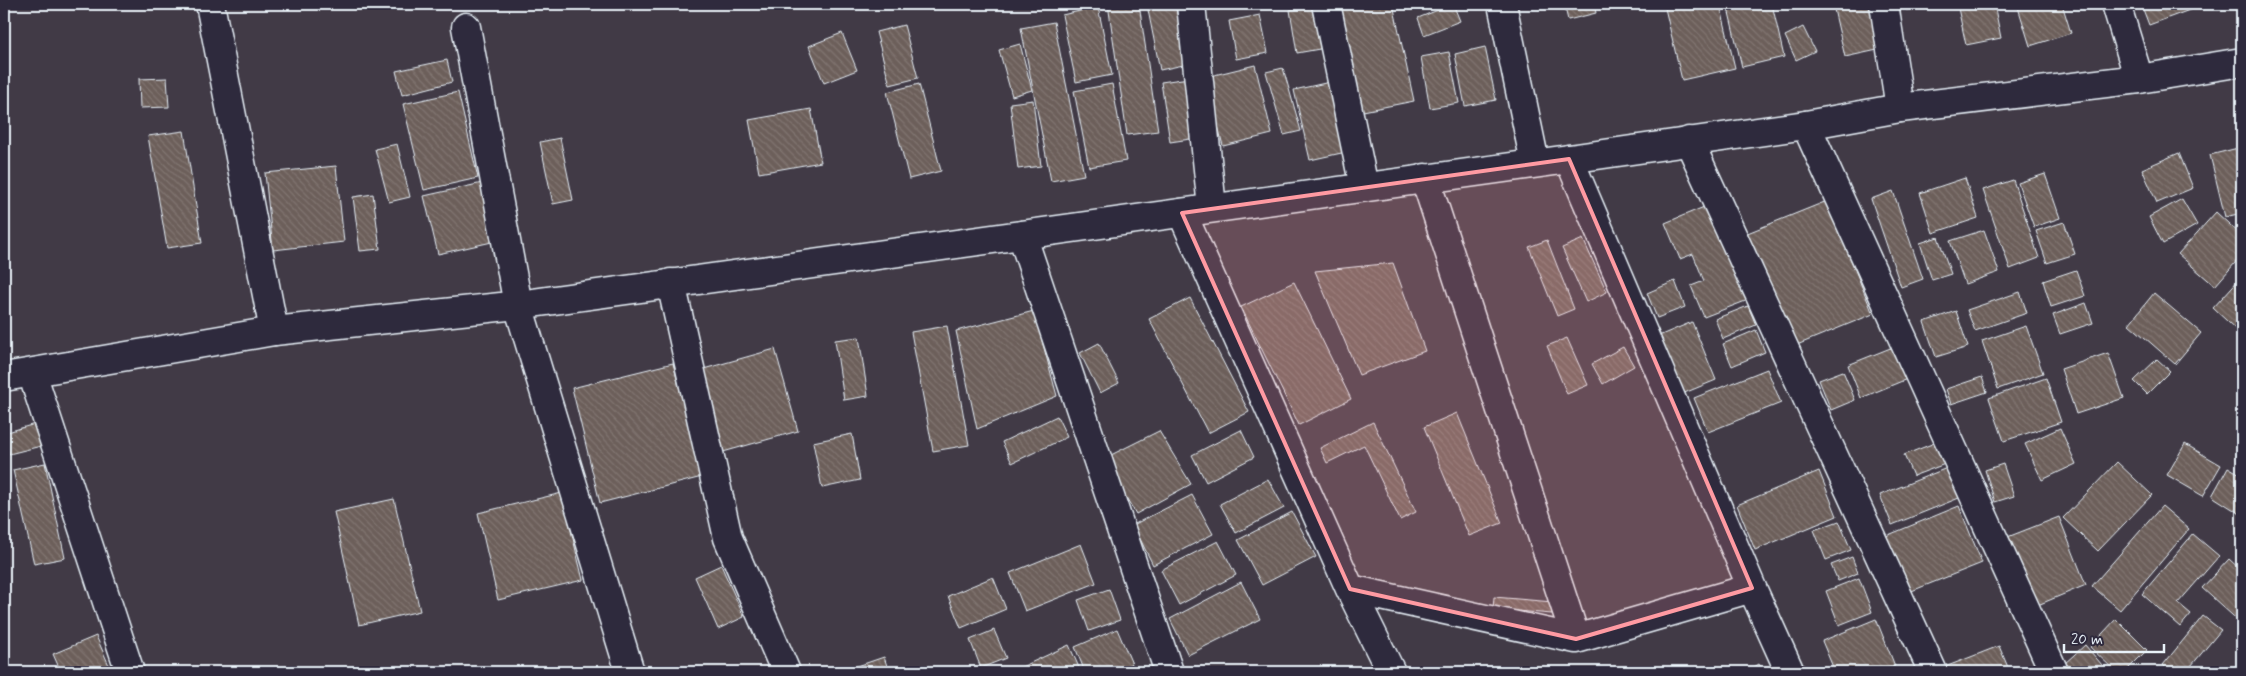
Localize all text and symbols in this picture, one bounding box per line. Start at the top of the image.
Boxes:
scale bar [2064,621,2164,653]
text: 20 m [2071,630,2103,650]

